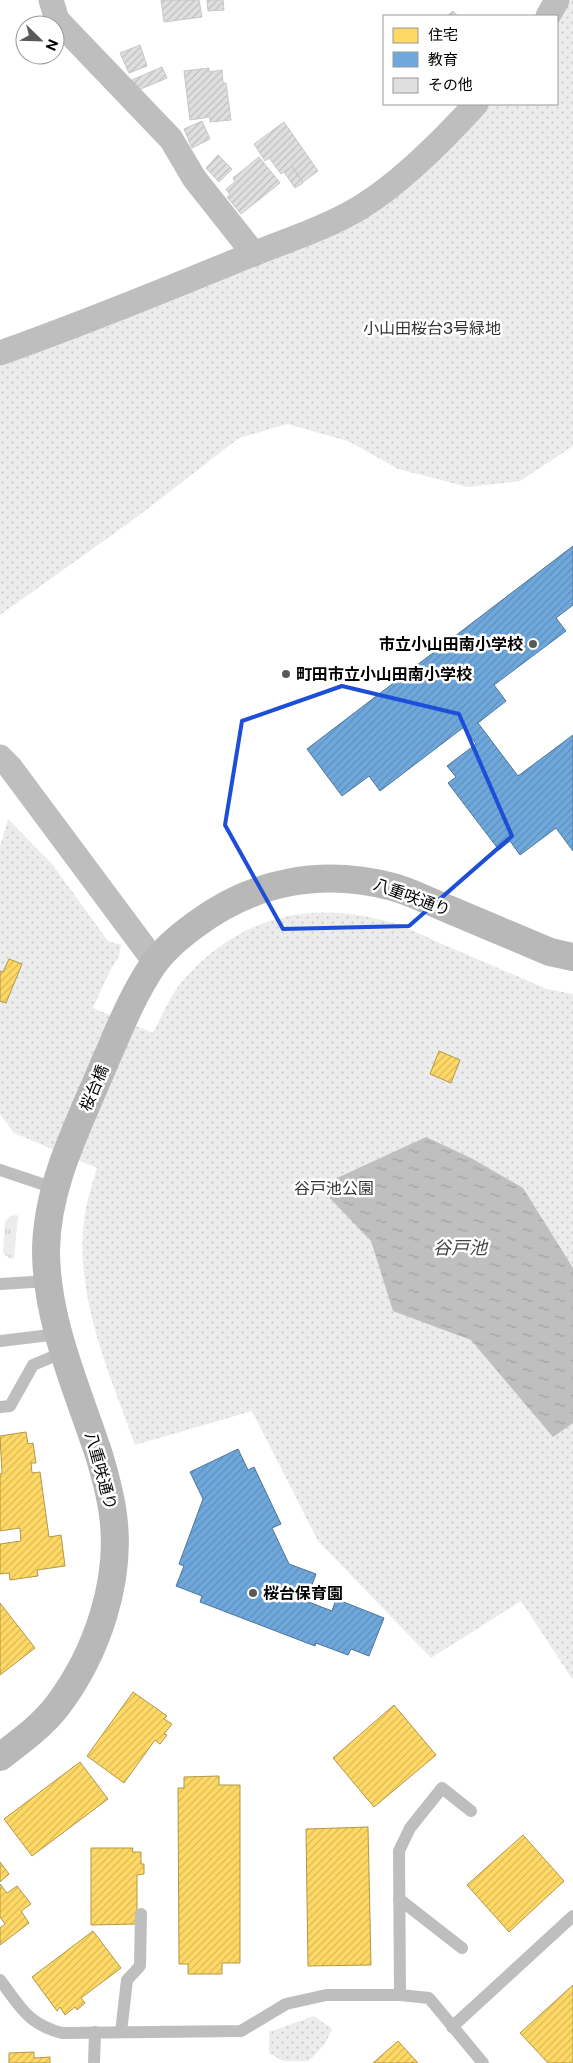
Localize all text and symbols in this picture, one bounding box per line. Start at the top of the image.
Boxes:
north arrow [15,15,65,65]
legend [383,15,558,105]
text: 住宅 [428,26,458,43]
text: N [42,37,61,53]
text: 教育 [428,51,458,68]
text: その他 [428,76,473,93]
park label: 小山田桜台3号緑地 [363,319,501,338]
place label: 市立小山田南小学校 [379,635,523,654]
marker: 市立小山田南小学校 [527,638,539,650]
place label: 町田市立小山田南小学校 [296,665,472,684]
marker: 町田市立小山田南小学校 [280,668,292,680]
street label: 八重咲通り [371,874,453,920]
street label: 桜台橋 [76,1062,112,1114]
park label: 谷戸池公園 [294,1179,374,1198]
water label: 谷戸池 [433,1237,489,1258]
street label: 八重咲通り [81,1430,121,1512]
place label: 桜台保育園 [263,1584,343,1603]
marker: 桜台保育園 [247,1587,259,1599]

